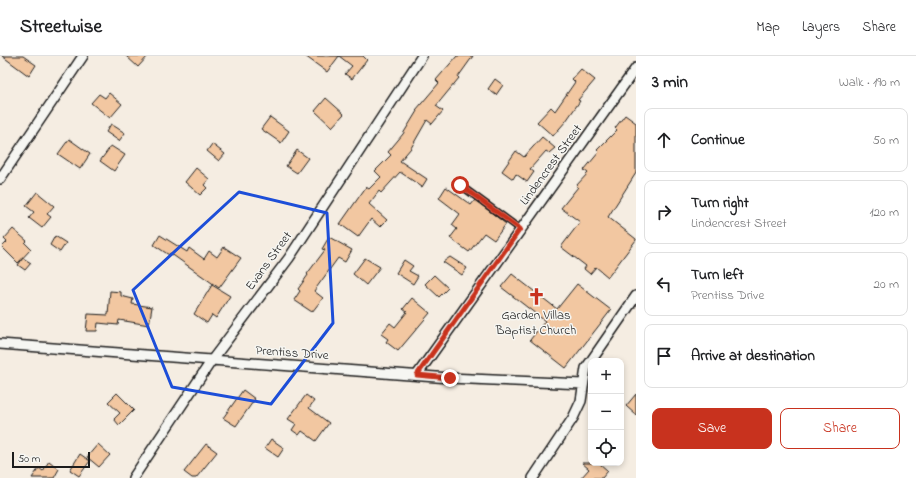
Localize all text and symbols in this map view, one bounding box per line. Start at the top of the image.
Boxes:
text: Streetwise [20,14,102,41]
text: Map [756,17,780,38]
text: Layers [802,17,840,38]
text: Share [862,17,896,38]
text: 3 min [652,70,688,95]
text: Walk · 190 m [839,73,900,92]
street label: Lindencrest Street [515,120,587,209]
icon: ahead [653,129,675,151]
text: Continue [691,129,745,151]
text: 50 m [873,131,899,150]
route start [451,176,469,194]
text: Turn right [691,192,749,214]
icon: right [653,201,675,223]
text: 120 m [869,203,899,222]
text: Lindencrest Street [691,214,787,233]
street label: Evans Street [241,227,297,294]
text: Turn left [691,264,744,286]
icon: left [653,273,675,295]
text: 20 m [874,275,899,294]
church icon: Garden Villas Baptist Church [526,286,546,306]
text: Prentiss Drive [691,286,764,305]
place label: Garden Villas Baptist Church [495,306,576,340]
street label: Prentiss Drive [255,341,329,365]
icon: arrive [653,345,675,367]
text: Arrive at destination [691,345,815,367]
map controls [588,358,624,466]
button: + [588,358,624,394]
route end [441,369,459,387]
button: − [588,394,624,430]
button: Save [652,408,772,449]
button: Share [780,408,900,449]
button: locate [588,430,624,466]
scale bar [12,450,90,469]
text: 50 m [18,451,40,467]

